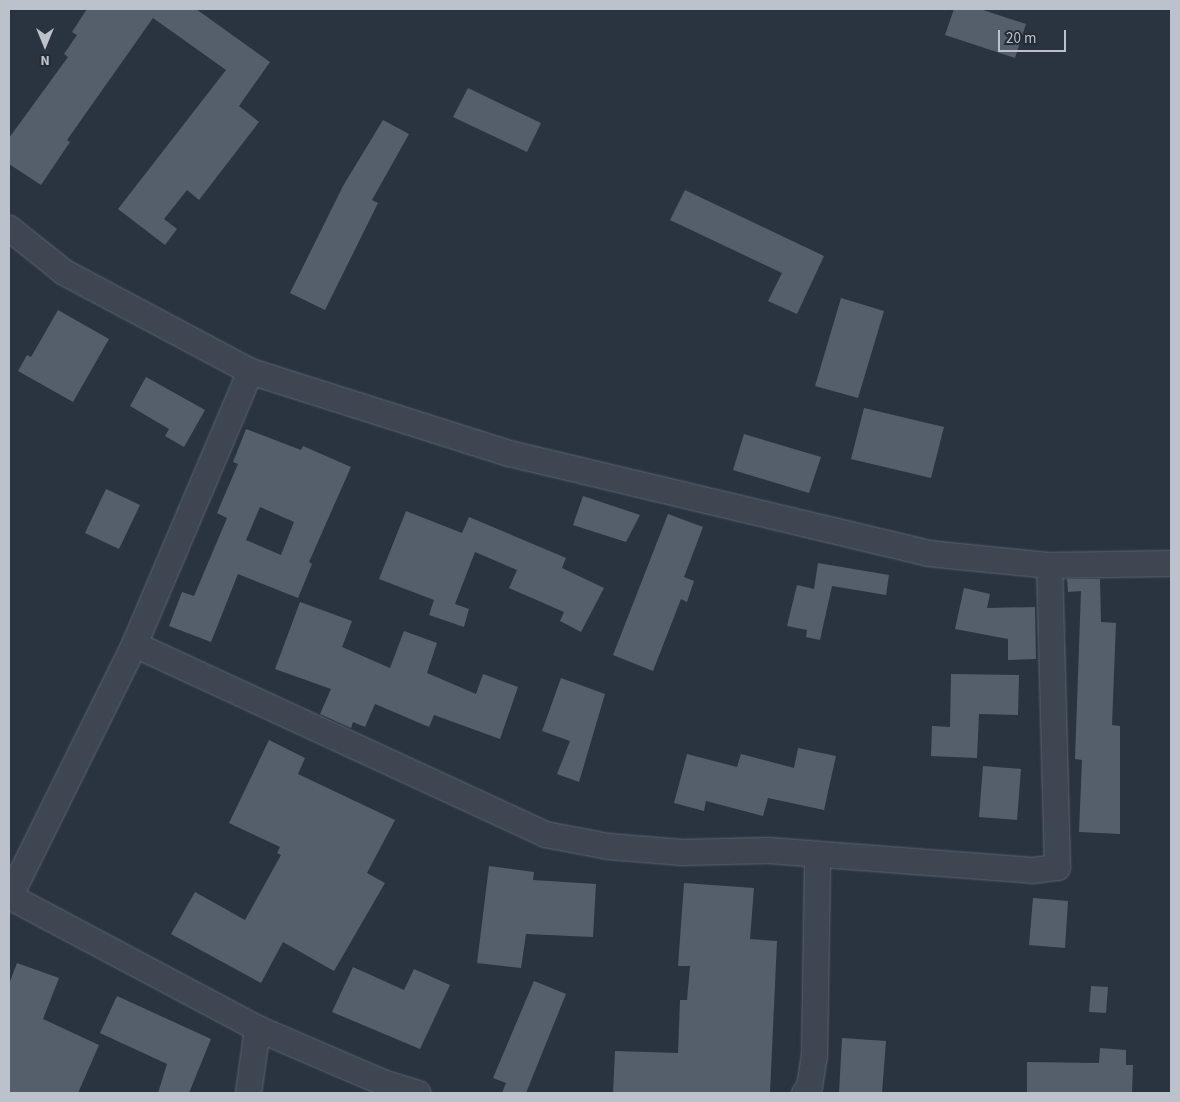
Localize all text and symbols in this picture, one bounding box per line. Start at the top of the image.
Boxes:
north arrow [20,20,70,70]
scale bar [1000,20,1068,52]
text: 20 m [1006,28,1036,49]
text: N [40,50,50,70]

